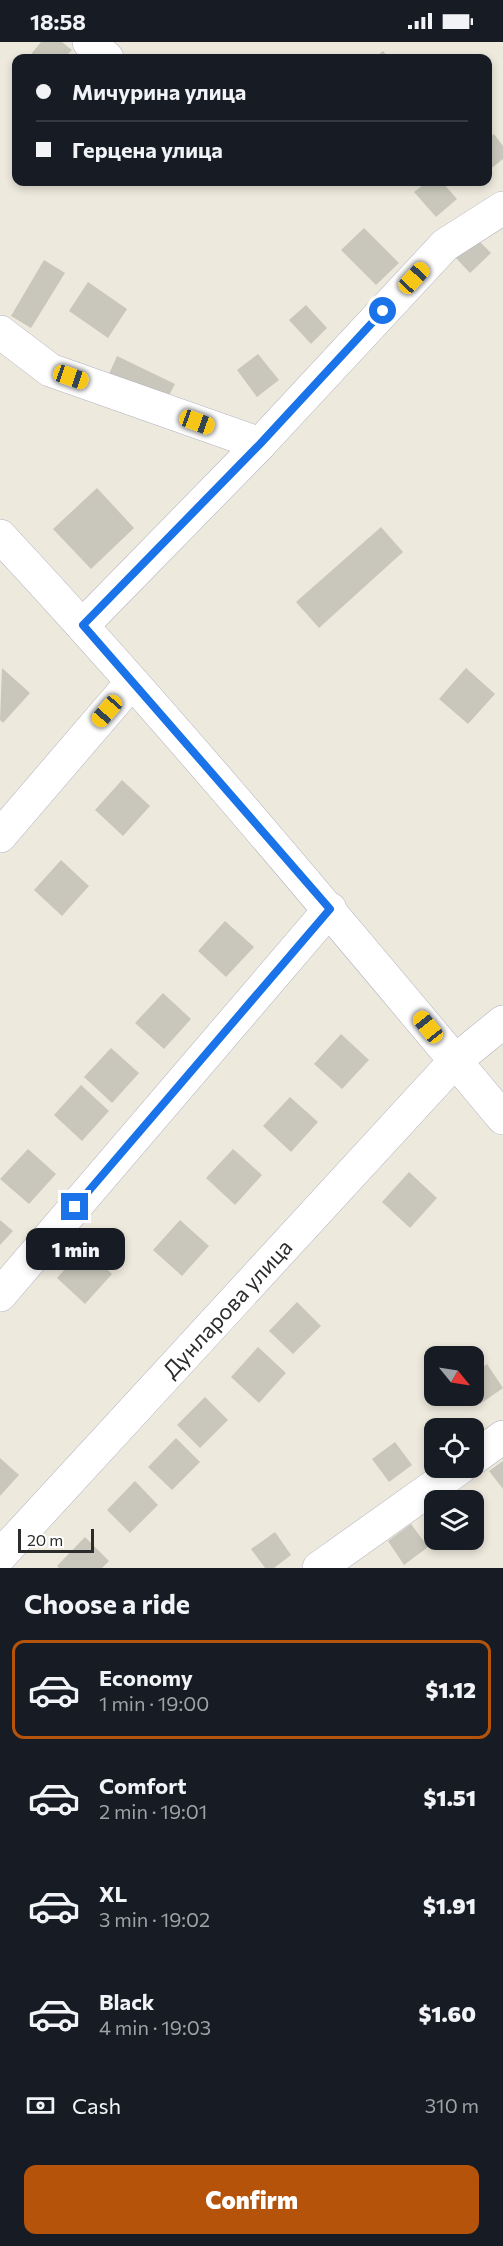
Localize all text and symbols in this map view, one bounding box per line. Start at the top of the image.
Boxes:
text: 18:58 [30,8,86,35]
text: Мичурина улица [72,78,246,105]
text: Герцена улица [72,136,223,163]
car [395,259,433,297]
route start [369,297,396,324]
car [51,363,91,391]
car [177,407,217,437]
car [88,692,126,730]
car [410,1007,446,1047]
route end [61,1193,88,1220]
callout: 1 min [26,1228,124,1270]
street label: Дунларова улица [157,1233,297,1383]
text: 1 min [51,1237,100,1261]
north arrow [424,1346,484,1406]
map controls [424,1346,484,1550]
button: locate [424,1418,484,1478]
button: layers [424,1490,484,1550]
scale bar [18,1526,94,1554]
text: 20 m [27,1530,63,1549]
text: Choose a ride [24,1587,190,1620]
icon: car [27,1663,81,1717]
text: Economy [99,1664,193,1691]
text: $1.12 [425,1676,476,1703]
text: 1 min · 19:00 [99,1691,209,1715]
icon: car [27,1771,81,1825]
text: Comfort [99,1772,187,1799]
text: $1.51 [424,1784,476,1811]
text: 2 min · 19:01 [99,1799,207,1823]
icon: car [27,1879,81,1933]
text: XL [99,1880,127,1907]
text: $1.91 [423,1892,476,1919]
text: 3 min · 19:02 [99,1907,210,1931]
icon: car [27,1987,81,2041]
text: Black [99,1988,154,2015]
text: $1.60 [419,2000,476,2027]
text: 4 min · 19:03 [99,2015,211,2039]
icon: cash [24,2089,57,2122]
text: Cash [72,2092,121,2119]
text: 310 m [425,2093,479,2117]
button: Confirm [24,2165,479,2234]

